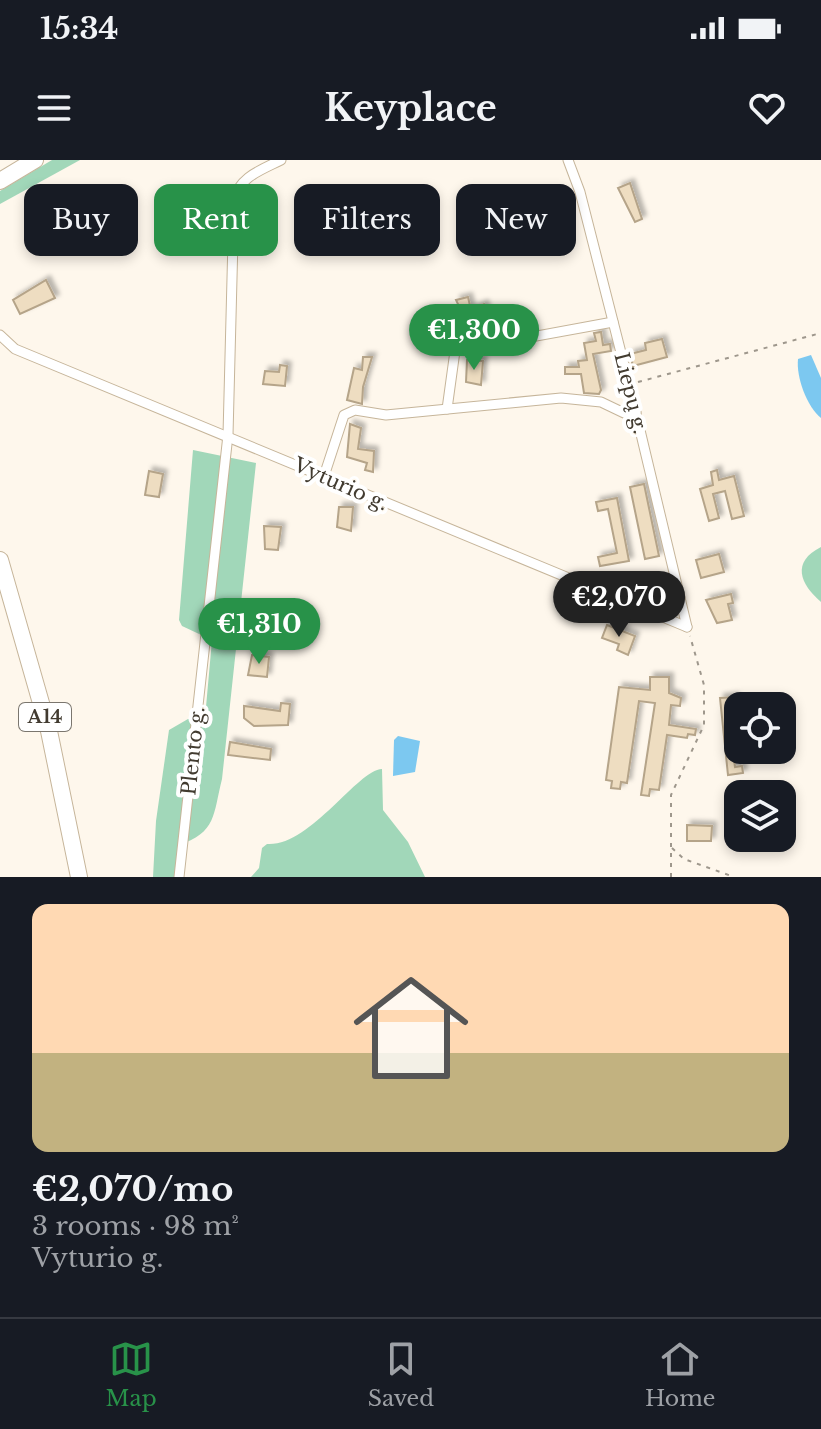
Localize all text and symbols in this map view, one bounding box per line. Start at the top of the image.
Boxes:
text: 15:34 [40,10,118,47]
icon: menu [32,86,76,130]
text: Keyplace [324,86,497,131]
icon: heart [745,86,789,130]
chip: Buy [24,184,138,256]
chip: Rent [154,184,278,256]
chip: Filters [294,184,440,256]
chip: New [456,184,576,256]
pin: €1,300 [409,304,539,372]
text: €1,300 [427,314,521,346]
street label: Liepų g. [609,350,653,436]
street label: Vyturio g. [289,452,392,516]
pin: €2,070 [554,571,684,639]
text: €2,070 [571,581,667,613]
pin: €1,310 [194,598,324,666]
text: €1,310 [216,608,302,640]
map controls [724,692,796,852]
button: locate [724,692,796,764]
road number: A14 [19,703,71,731]
street label: Plento g. [176,705,210,797]
button: layers [724,780,796,852]
icon: home [339,956,483,1100]
text: €2,070/mo [32,1168,233,1210]
text: 3 rooms · 98 m² [32,1210,239,1242]
text: Vyturio g. [32,1242,163,1274]
tab: Map [106,1337,157,1412]
tab: Saved [368,1337,434,1412]
tab: Home [645,1337,715,1412]

